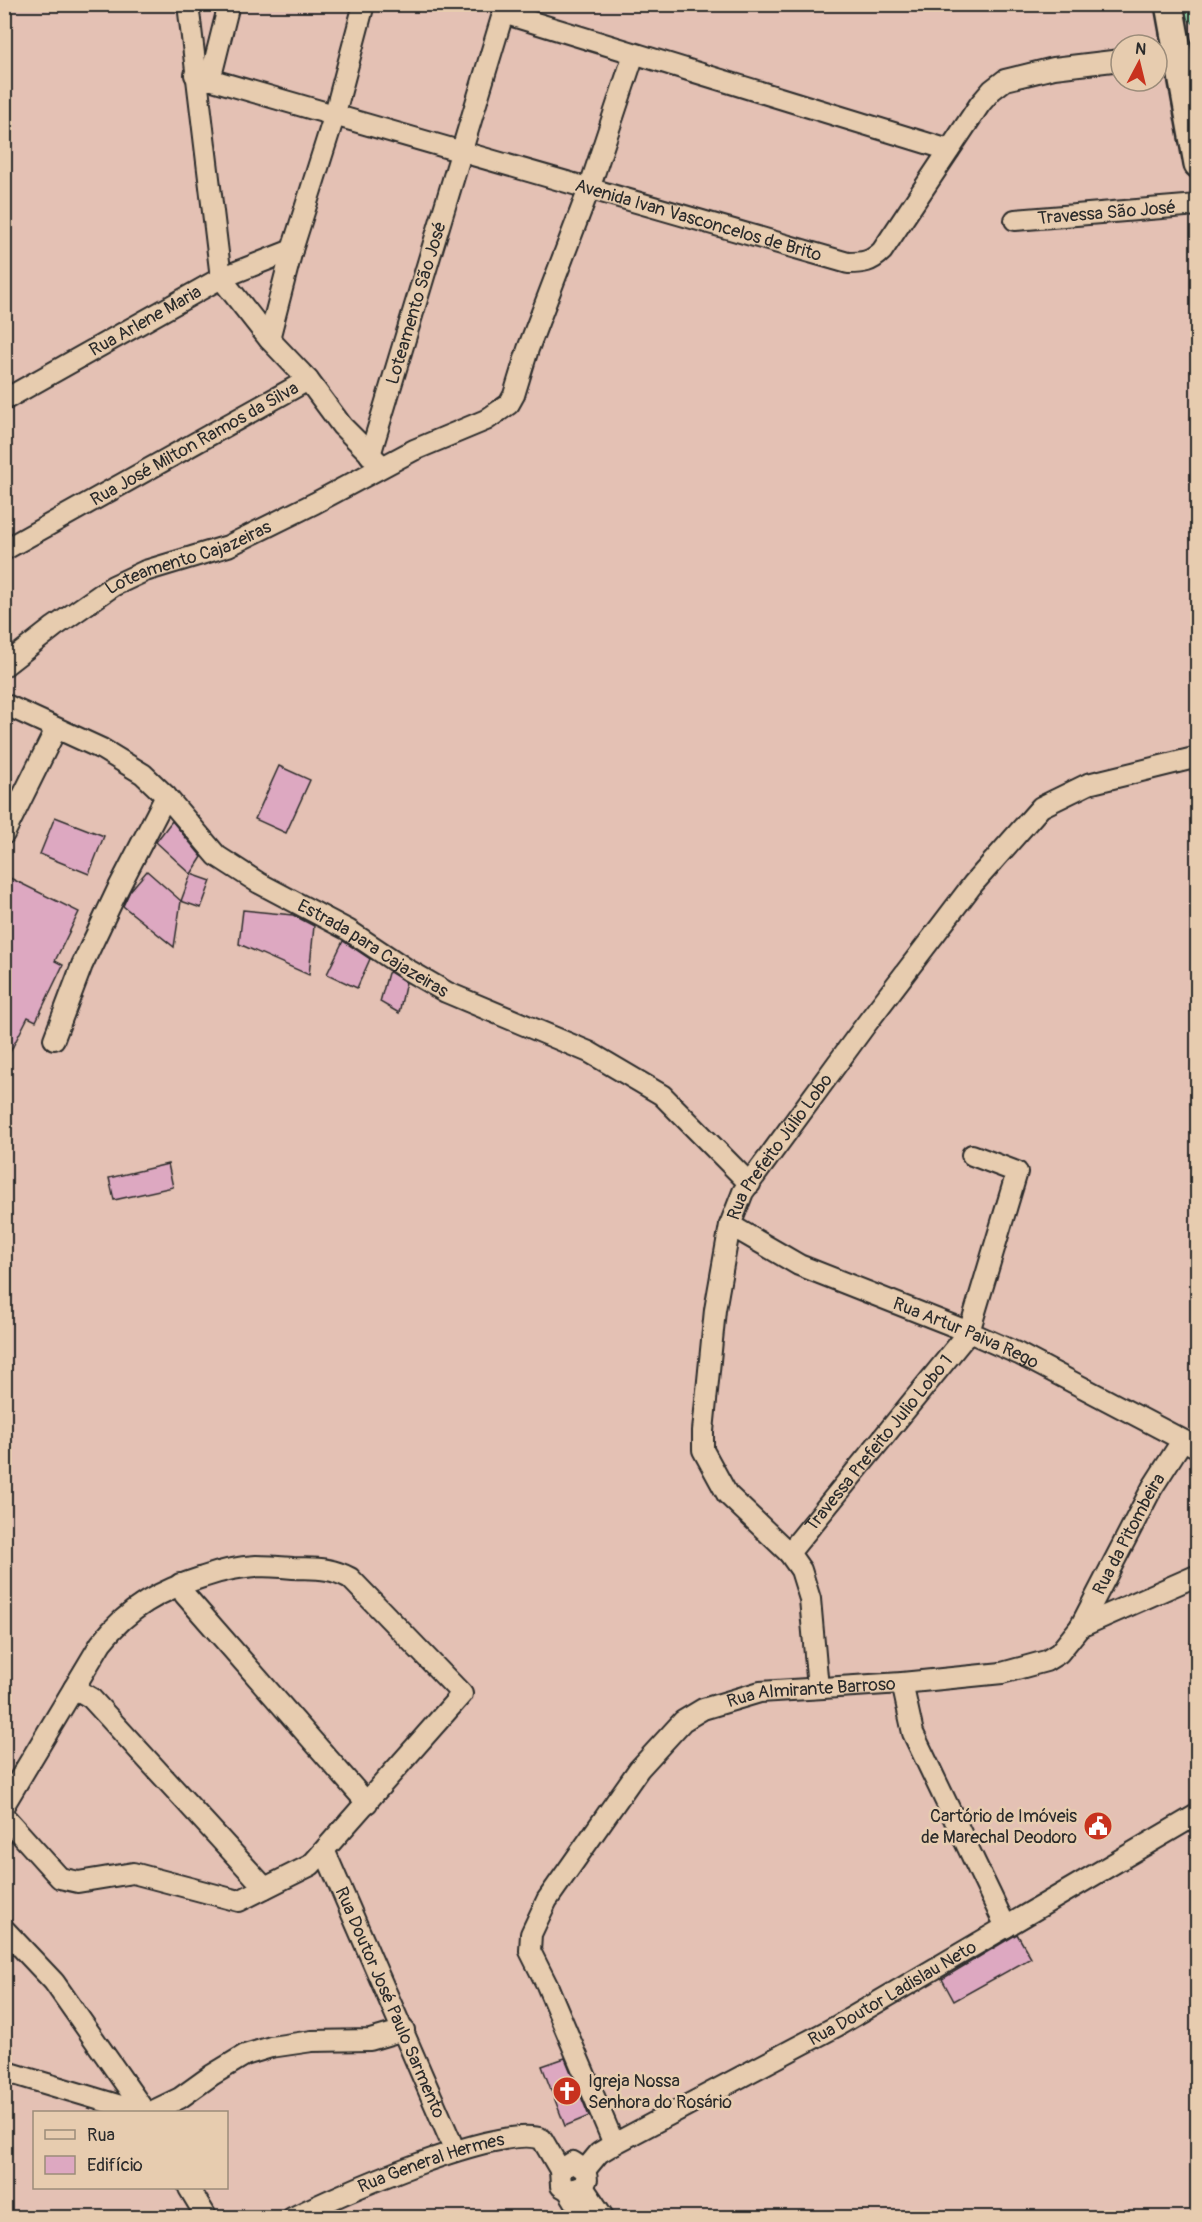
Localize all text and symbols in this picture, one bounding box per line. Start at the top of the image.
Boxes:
north arrow [1109,33,1169,93]
text: N [1134,39,1147,60]
street label: Avenida Ivan Vasconcelos de Brito [573,174,825,266]
street label: Travessa São José [1037,195,1177,230]
street label: Loteamento São José [380,219,451,387]
street label: Rua Arlene Maria [85,280,205,361]
street label: Rua José Milton Ramos da Silva [86,376,302,511]
street label: Loteamento Cajazeiras [100,515,275,600]
street label: Estrada para Cajazeiras [294,894,453,1003]
street label: Rua Prefeito Júlio Lobo [722,1069,838,1223]
street label: Rua Artur Paiva Rego [890,1292,1043,1374]
street label: Travessa Prefeito Julio Lobo 1 [800,1350,958,1536]
street label: Rua da Pitombeira [1087,1469,1170,1599]
street label: Rua Almirante Barroso [724,1672,897,1713]
place label: Cartório de Imóveis de Marechal Deodoro [921,1805,1077,1849]
public building icon: Cartório de Imóveis de Marechal Deodoro [1082,1810,1114,1842]
street label: Rua Doutor José Paulo Sarmento [330,1883,451,2122]
street label: Rua Doutor Ladislau Neto [804,1935,981,2051]
place label: Igreja Nossa Senhora do Rosário [588,2070,732,2114]
church icon: Igreja Nossa Senhora do Rosário [551,2075,583,2107]
legend [33,2111,228,2189]
text: Rua [87,2124,115,2147]
street label: Rua General Hermes [354,2128,506,2198]
text: Edifício [87,2154,143,2177]

